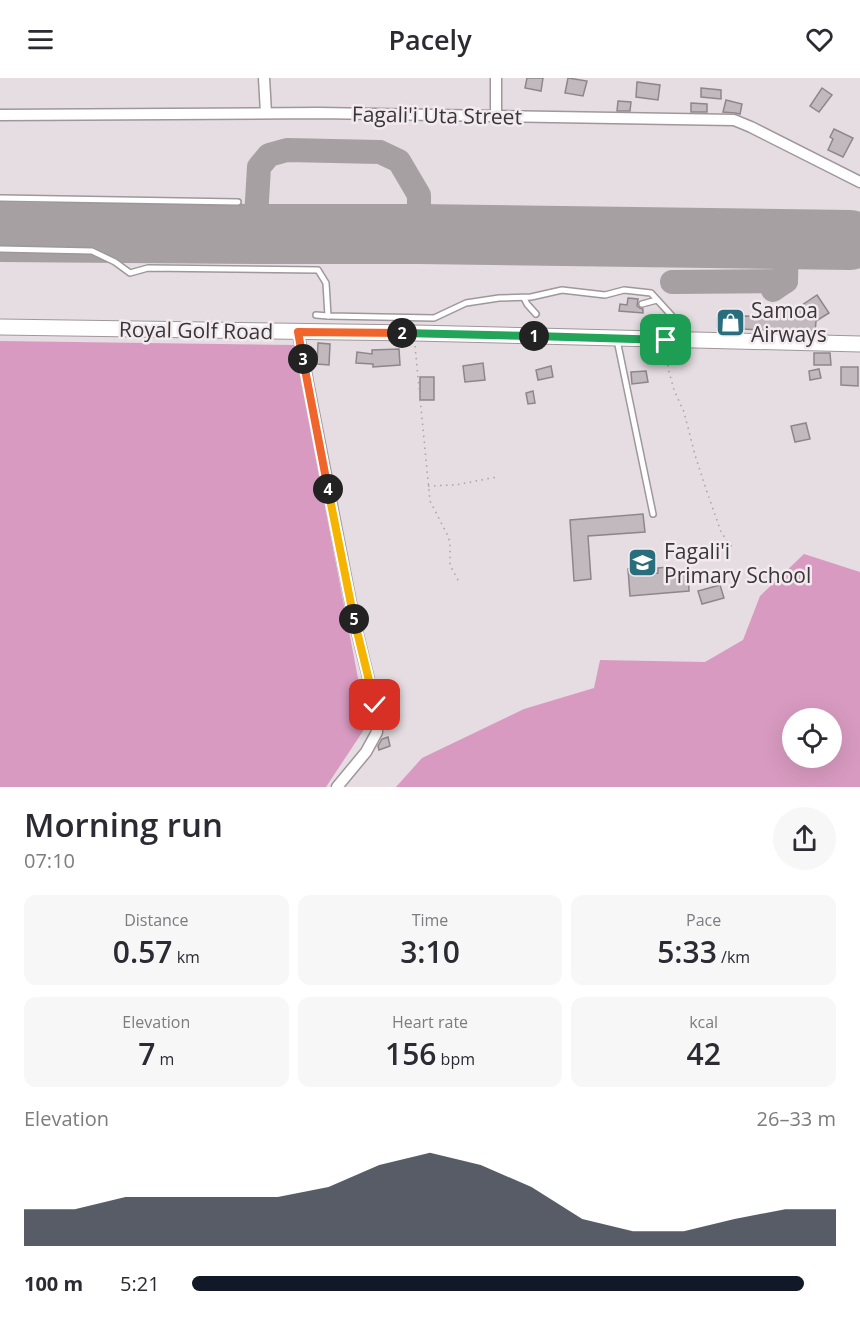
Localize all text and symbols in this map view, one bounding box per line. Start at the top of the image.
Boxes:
text: Pacely [388,21,472,58]
icon: menu [24,23,57,56]
icon: heart [803,23,836,56]
street label: Fagali'i Uta Street [352,100,522,130]
place label: Samoa Airways [751,296,827,348]
shop icon: Samoa Airways [714,306,746,338]
pin [640,314,691,365]
street label: Royal Golf Road [119,315,273,345]
pin: 2 [387,318,417,348]
pin: 1 [519,321,549,351]
text: 2 [397,322,407,344]
icon: arrive [649,323,682,356]
text: 1 [529,325,539,347]
pin: 3 [288,344,318,374]
text: 3 [298,348,308,370]
pin: 4 [313,474,343,504]
text: 4 [323,478,333,500]
place label: Fagali'i Primary School [664,537,811,589]
school or university icon: Fagali'i Primary School [627,547,659,579]
pin: 5 [339,604,369,634]
text: 5 [349,608,359,630]
pin [349,679,400,730]
icon: check [358,688,391,721]
map controls [782,708,842,768]
button: locate [782,708,842,768]
text: Morning run [24,802,223,847]
button: share [773,807,836,870]
text: 07:10 [24,847,75,874]
text: Distance [124,909,188,931]
text: Time [412,909,448,931]
text: Pace [686,909,721,931]
text: 0.57 [113,931,172,972]
text: 3:10 [400,931,460,972]
text: 5:33 [657,931,717,972]
text: km [172,946,200,968]
text: /km [717,946,750,968]
text: Elevation [122,1011,190,1033]
text: Heart rate [392,1011,468,1033]
text: kcal [689,1011,718,1033]
text: 7 [138,1033,155,1074]
text: 156 [385,1033,436,1074]
text: 42 [687,1033,721,1074]
text: m [155,1048,174,1070]
text: bpm [436,1048,475,1070]
text: Elevation [24,1105,109,1132]
text: 26–33 m [757,1105,836,1132]
text: 100 m [24,1270,83,1297]
text: 5:21 [120,1270,160,1297]

